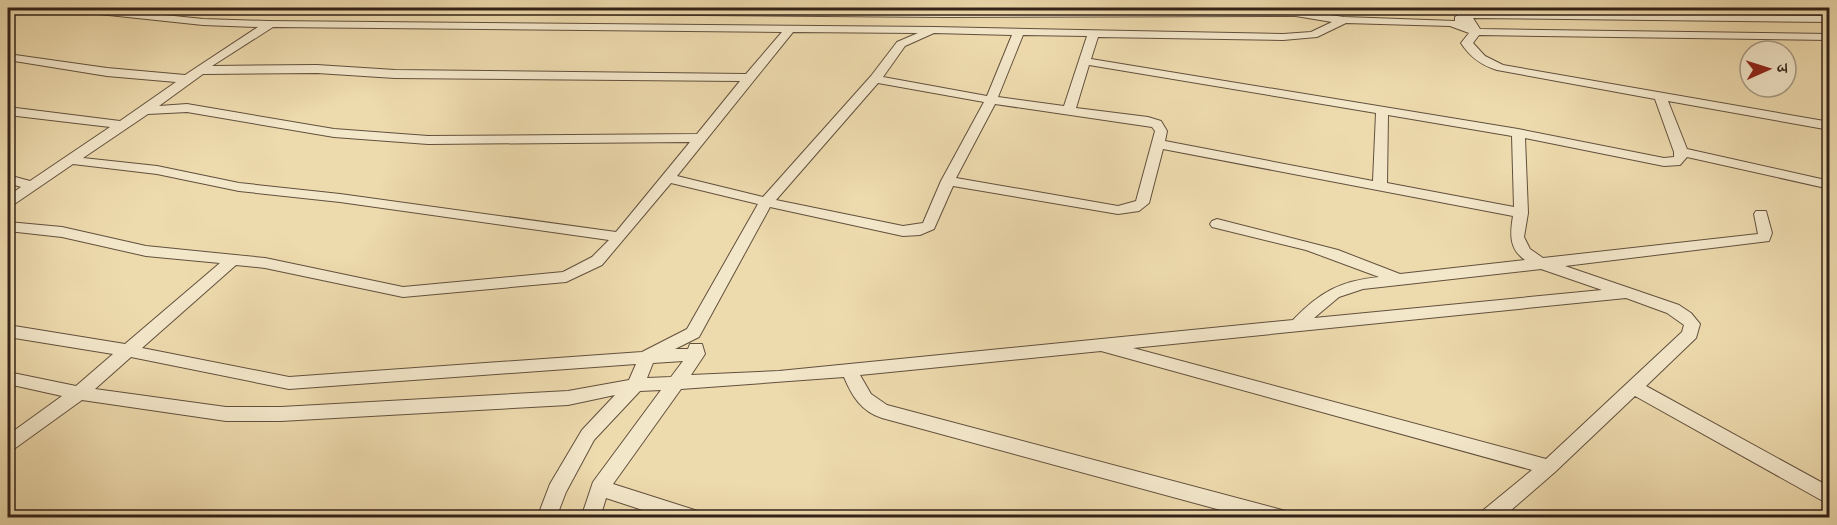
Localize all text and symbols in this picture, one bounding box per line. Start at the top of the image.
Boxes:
north arrow [1738,39,1798,99]
text: उ [1771,63,1791,75]

